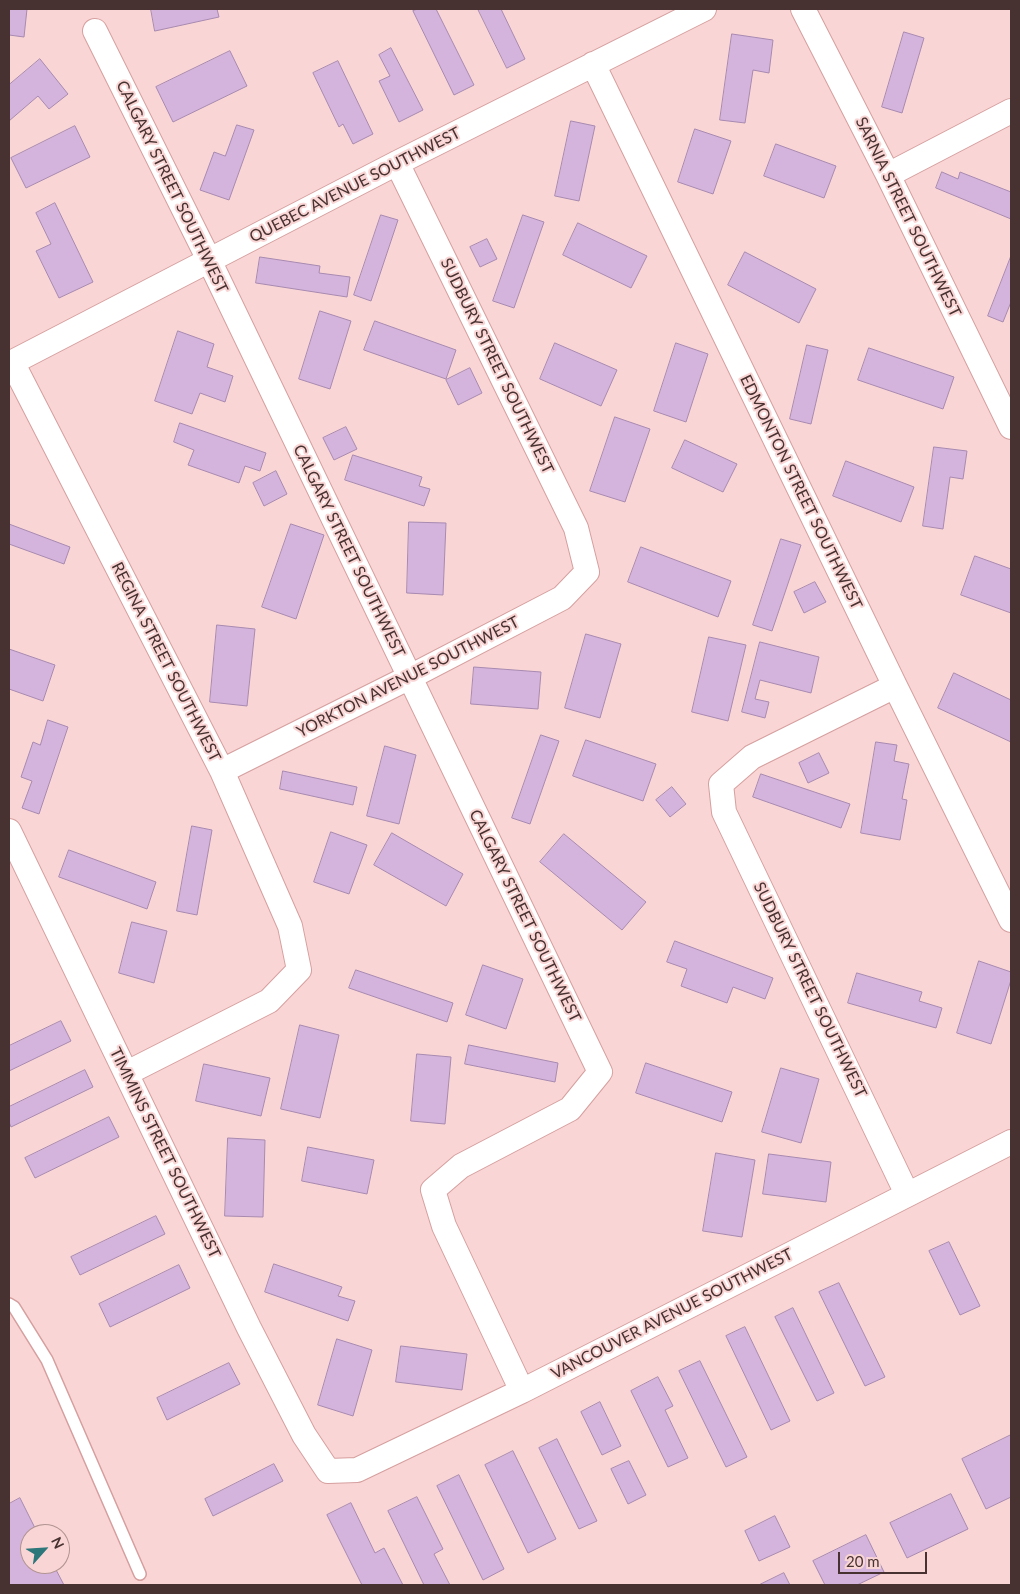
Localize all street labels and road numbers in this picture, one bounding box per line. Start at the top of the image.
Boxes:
street label: CALGARY STREET SOUTHWEST [112,77,232,297]
street label: SARNIA STREET SOUTHWEST [851,114,965,320]
street label: QUEBEC AVENUE SOUTHWEST [246,123,464,247]
street label: SUDBURY STREET SOUTHWEST [436,255,558,477]
street label: EDMONTON STREET SOUTHWEST [736,372,866,612]
street label: CALGARY STREET SOUTHWEST [289,441,409,661]
street label: REGINA STREET SOUTHWEST [107,559,225,765]
street label: YORKTON AVENUE SOUTHWEST [294,612,522,742]
street label: CALGARY STREET SOUTHWEST [465,806,585,1026]
street label: SUDBURY STREET SOUTHWEST [749,879,871,1101]
street label: TIMMINS STREET SOUTHWEST [105,1044,225,1262]
street label: VANCOUVER AVENUE SOUTHWEST [548,1245,796,1383]

